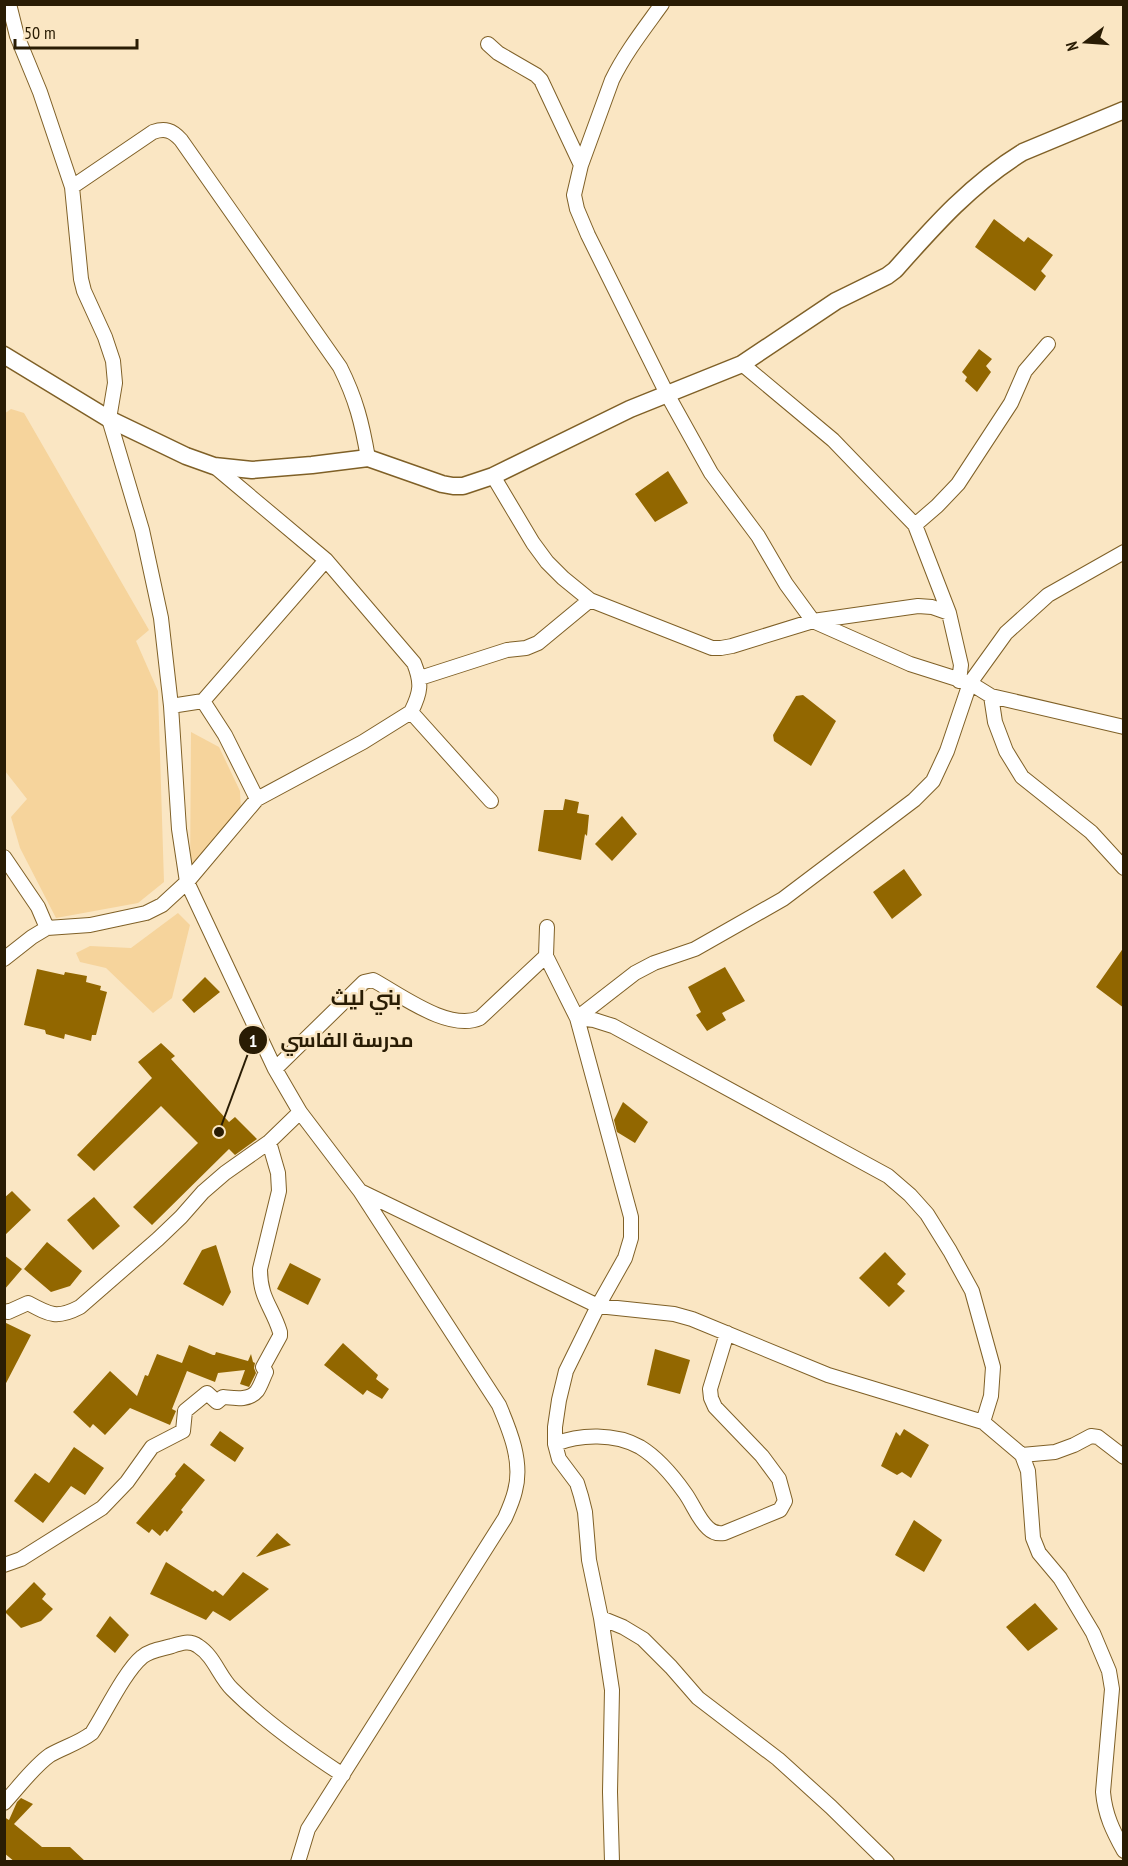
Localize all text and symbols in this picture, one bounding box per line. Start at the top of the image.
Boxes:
scale bar [15,12,136,50]
north arrow [1056,12,1116,72]
text: 50 m [24,21,56,44]
text: N [1061,39,1082,53]
district label: بني ليث [331,984,401,1015]
callout: مدرسة الفاسي [238,1021,425,1059]
text: مدرسة الفاسي [280,1027,414,1056]
text: 1 [249,1029,257,1052]

